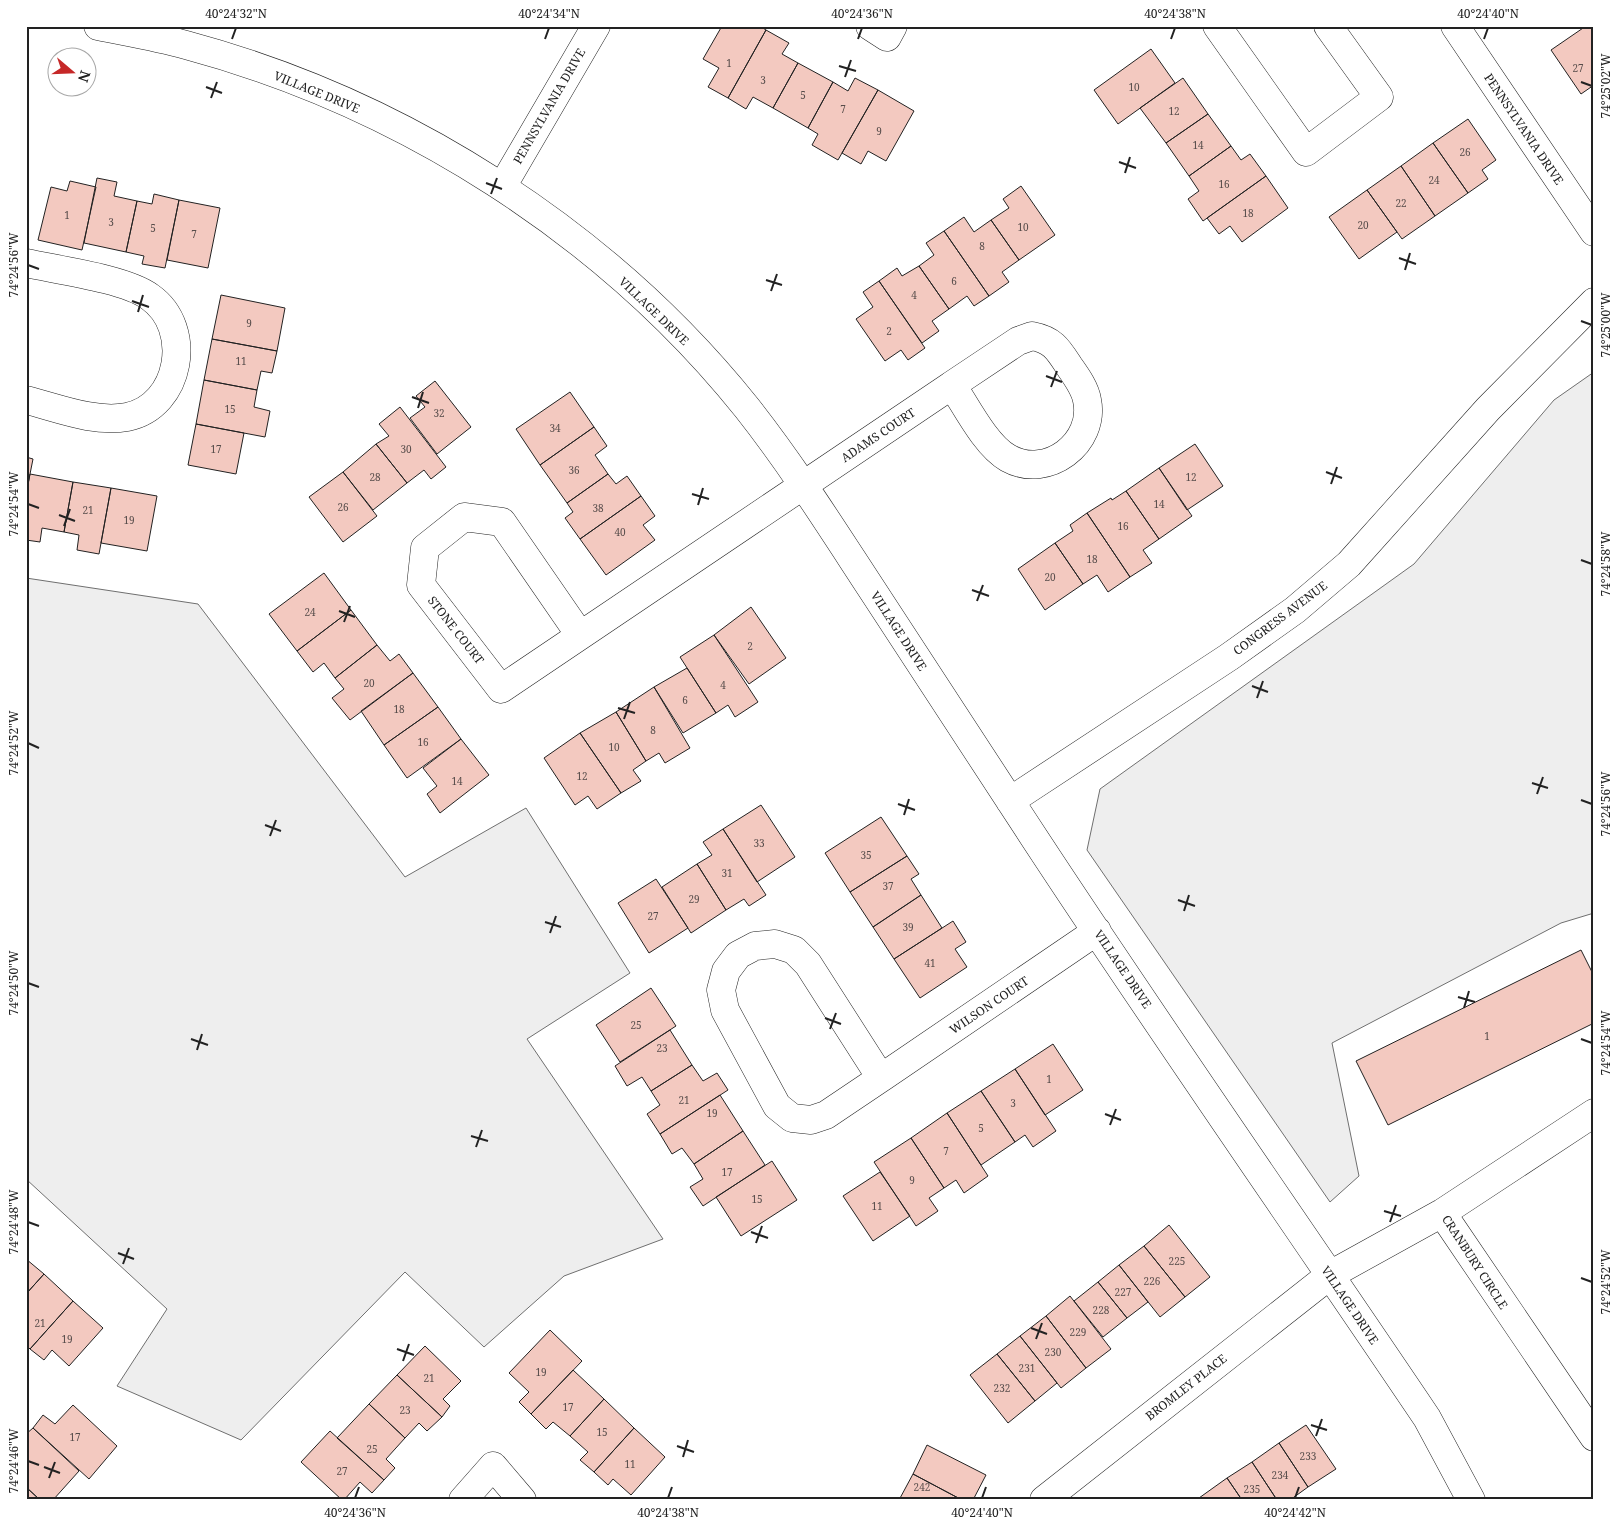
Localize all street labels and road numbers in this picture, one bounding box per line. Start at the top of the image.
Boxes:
street label: PENNSYLVANIA DRIVE [509,45,589,167]
street label: VILLAGE DRIVE [271,67,363,117]
street label: PENNSYLVANIA DRIVE [1480,70,1568,188]
street label: VILLAGE DRIVE [615,273,693,349]
street label: ADAMS COURT [838,404,919,466]
street label: CONGRESS AVENUE [1229,577,1331,659]
street label: VILLAGE DRIVE [867,588,931,674]
street label: STONE COURT [424,592,488,668]
street label: VILLAGE DRIVE [1090,926,1156,1012]
street label: WILSON COURT [946,972,1032,1038]
street label: CRANBURY CIRCLE [1438,1212,1512,1312]
street label: VILLAGE DRIVE [1317,1262,1383,1348]
street label: BROMLEY PLACE [1142,1350,1230,1424]

